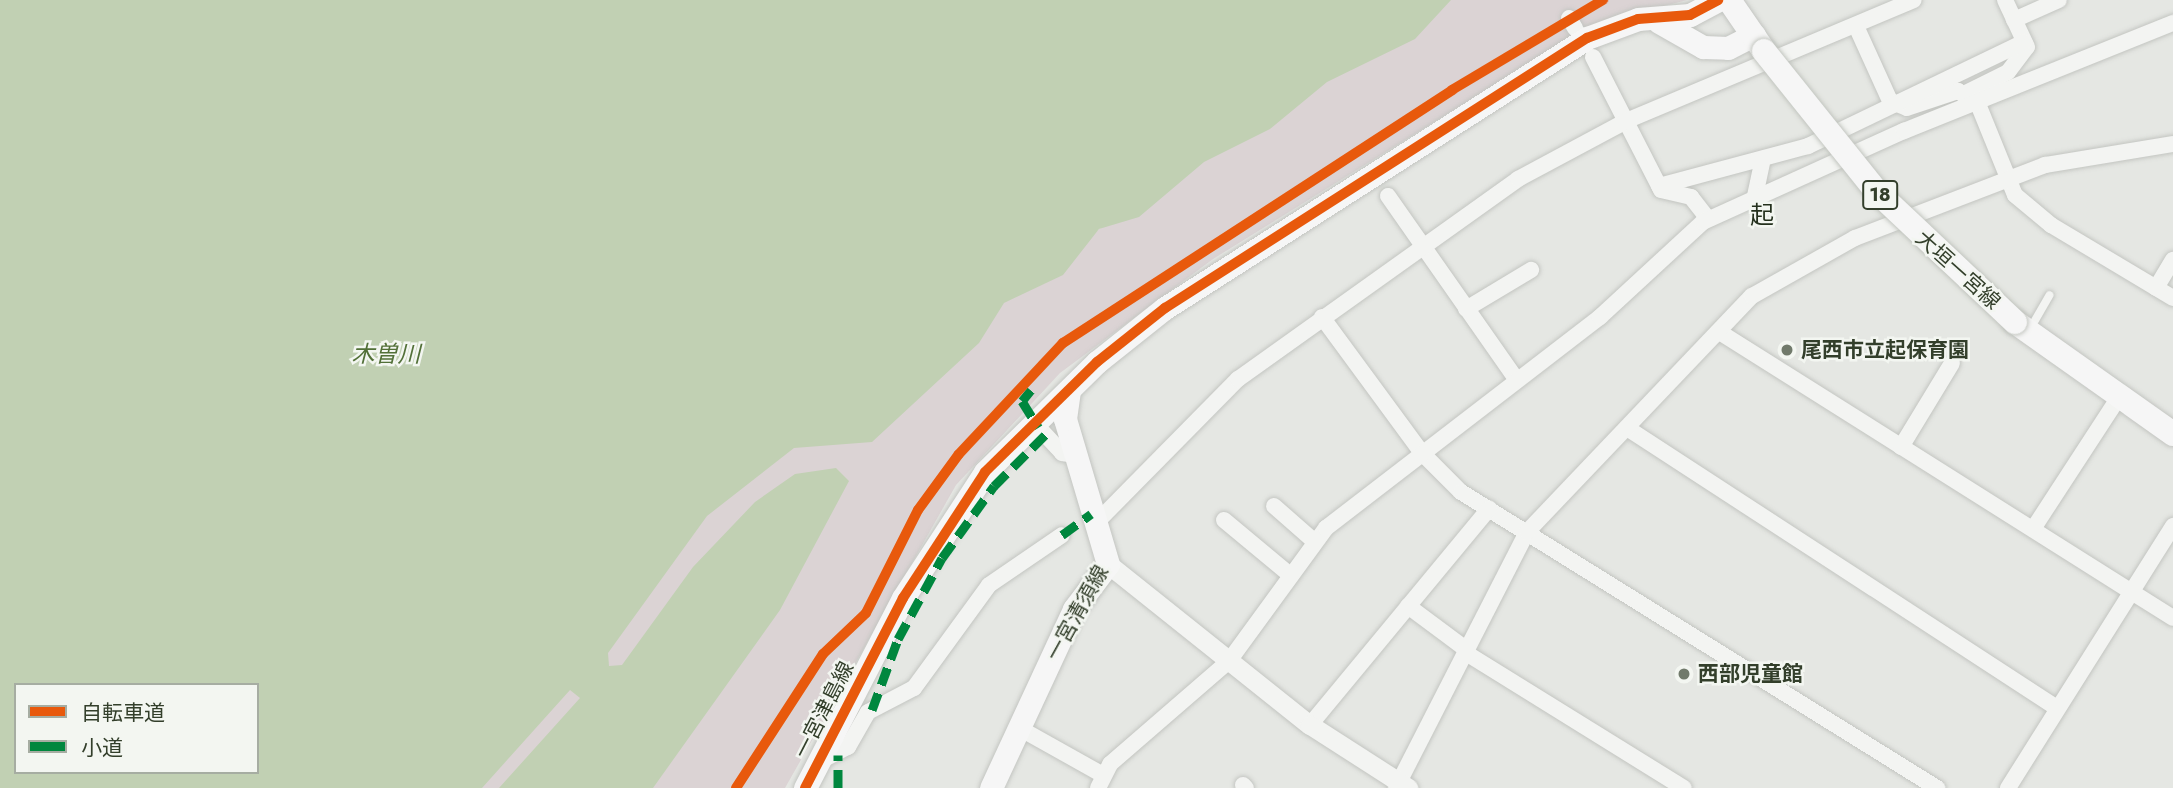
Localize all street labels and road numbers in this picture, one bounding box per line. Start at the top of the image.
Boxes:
road number: 18 [1861,180,1899,210]
street label: 大垣一宮線 [1911,226,2005,314]
street label: 一宮清須線 [1041,561,1113,665]
street label: 一宮津島線 [789,658,859,762]

